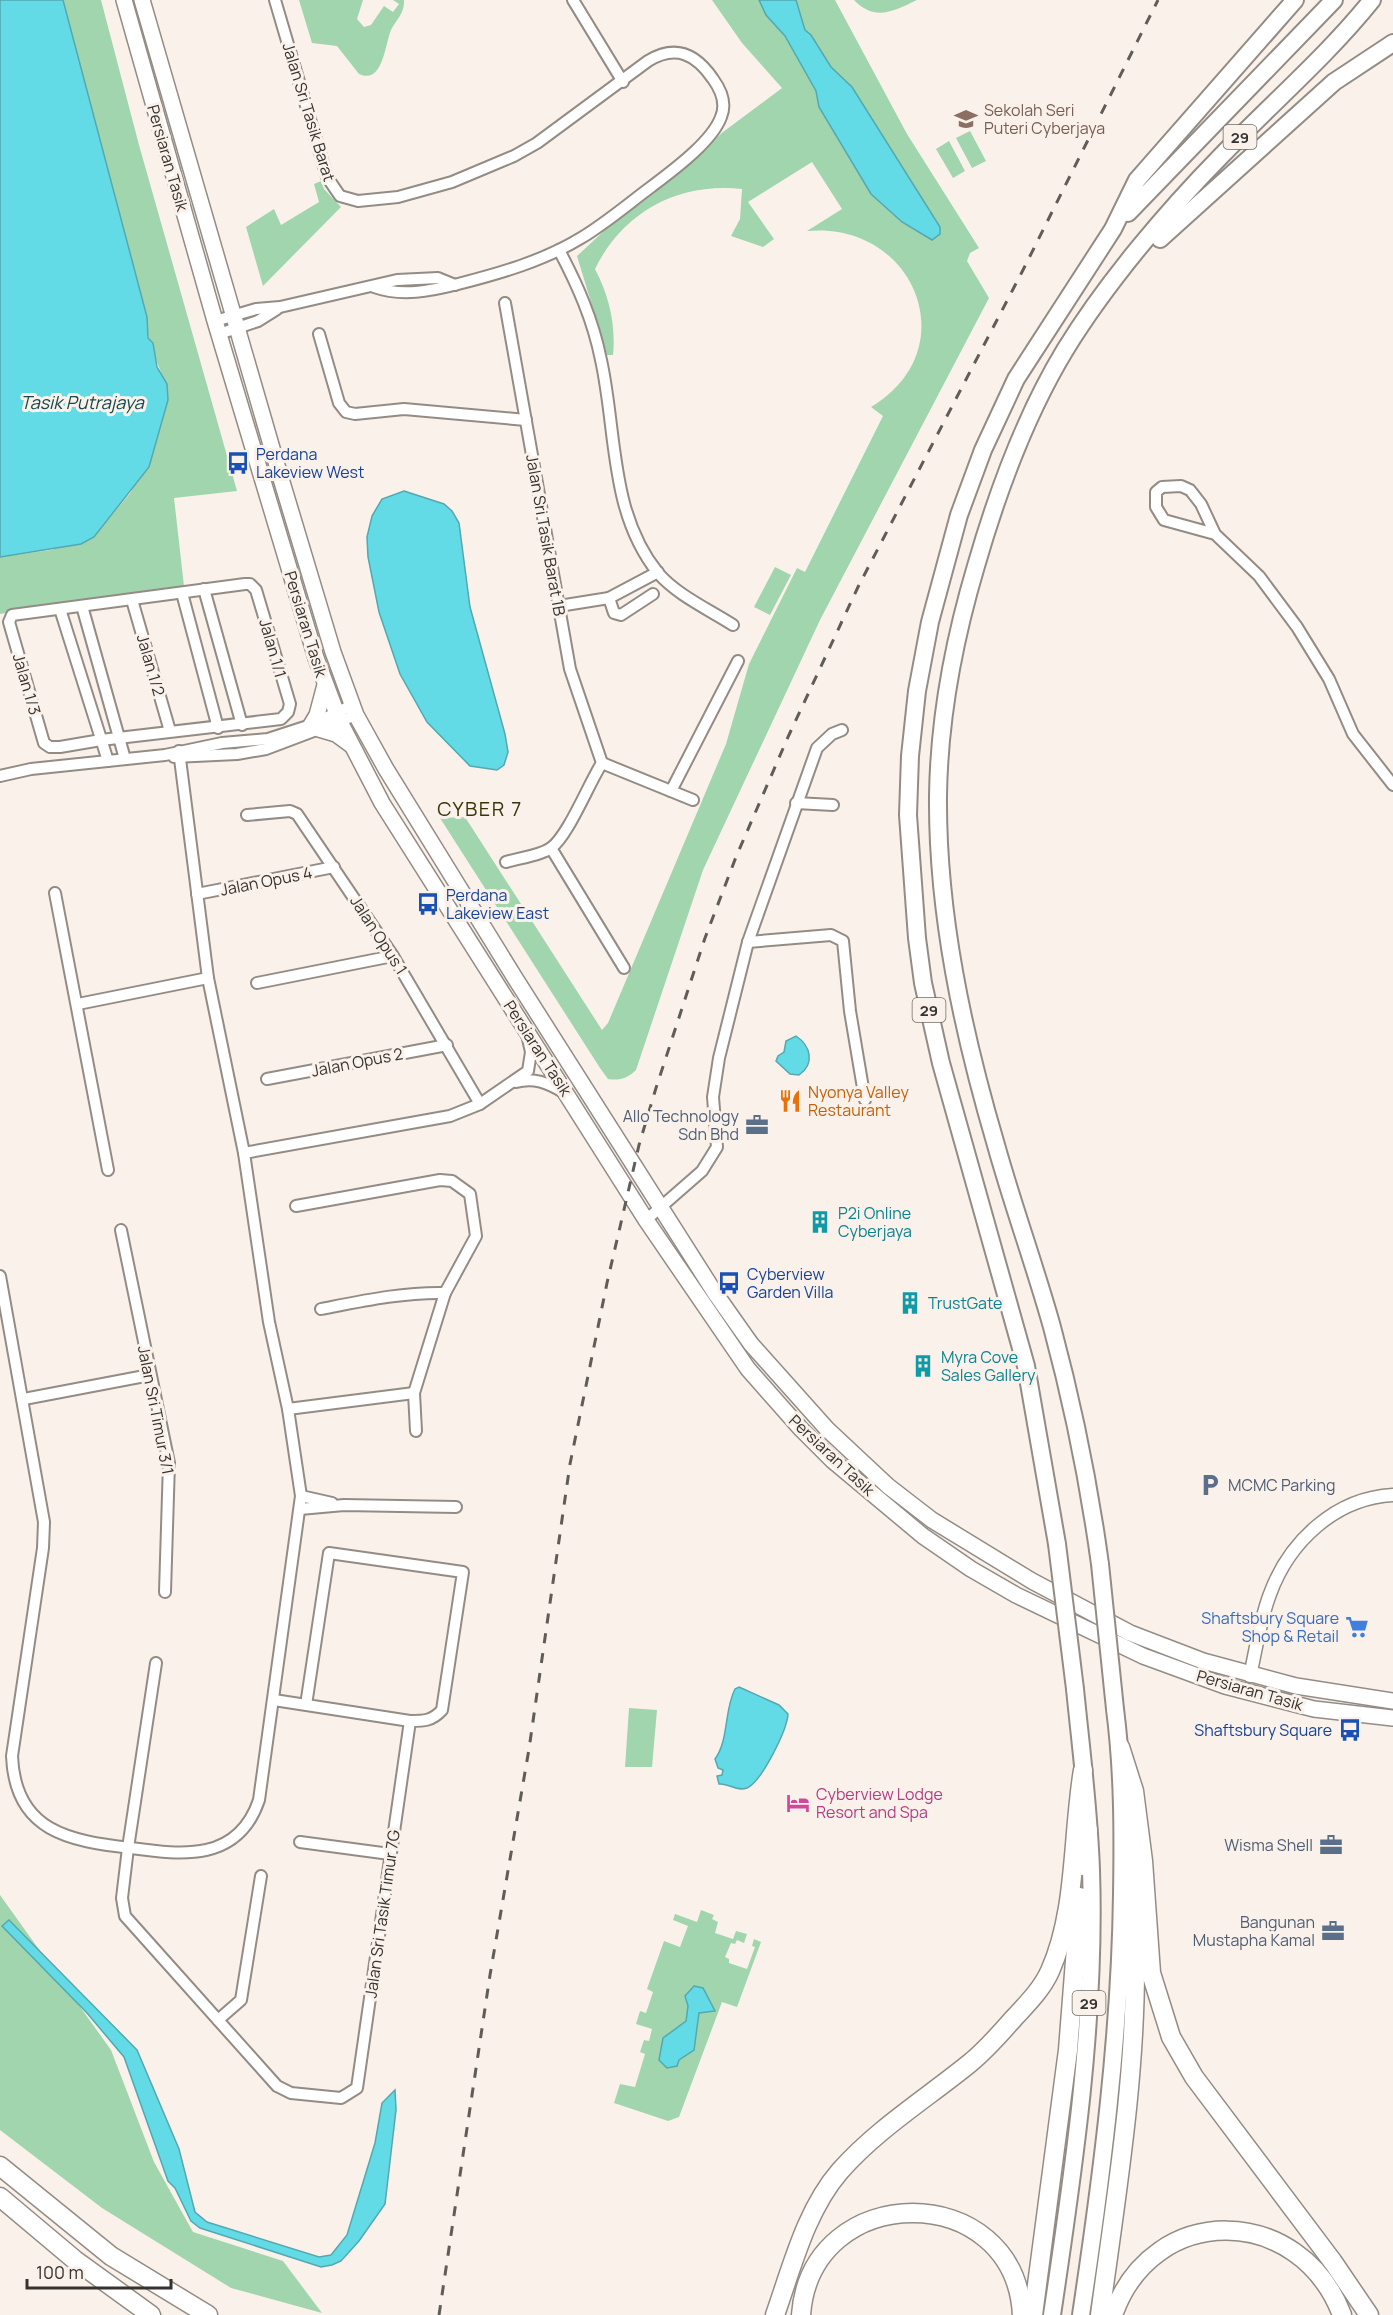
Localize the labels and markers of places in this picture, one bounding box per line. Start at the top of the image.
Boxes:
place label: Sekolah Seri Puteri Cyberjaya [984,99,1105,139]
school or university icon: Sekolah Seri Puteri Cyberjaya [953,106,979,132]
place label: Perdana Lakeview West [256,443,364,483]
bus stop icon: Perdana Lakeview West [225,450,251,476]
place label: Perdana Lakeview East [446,884,549,924]
bus stop icon: Perdana Lakeview East [415,891,441,917]
place label: Nyonya Valley Restaurant [808,1081,909,1121]
restaurant icon: Nyonya Valley Restaurant [777,1088,803,1114]
place label: Allo Technology Sdn Bhd [623,1105,740,1145]
office icon: Allo Technology Sdn Bhd [744,1112,770,1138]
place label: P2i Online Cyberjaya [838,1202,912,1242]
building icon: P2i Online Cyberjaya [807,1209,833,1235]
place label: Cyberview Garden Villa [747,1263,834,1303]
bus stop icon: Cyberview Garden Villa [716,1270,742,1296]
building icon: TrustGate [897,1290,923,1316]
place label: TrustGate [928,1292,1002,1314]
place label: Myra Cove Sales Gallery [941,1346,1036,1386]
building icon: Myra Cove Sales Gallery [910,1353,936,1379]
parking icon: MCMC Parking [1197,1472,1223,1498]
place label: MCMC Parking [1228,1474,1336,1496]
place label: Shaftsbury Square Shop & Retail [1201,1607,1339,1647]
supermarket icon: Shaftsbury Square Shop & Retail [1344,1614,1370,1640]
bus stop icon: Shaftsbury Square [1337,1717,1363,1743]
place label: Shaftsbury Square [1194,1719,1332,1741]
place label: Cyberview Lodge Resort and Spa [816,1783,943,1823]
hotel icon: Cyberview Lodge Resort and Spa [785,1790,811,1816]
office icon: Wisma Shell [1318,1832,1344,1858]
place label: Wisma Shell [1224,1834,1313,1856]
place label: Bangunan Mustapha Kamal [1193,1911,1315,1951]
office icon: Bangunan Mustapha Kamal [1320,1918,1346,1944]

